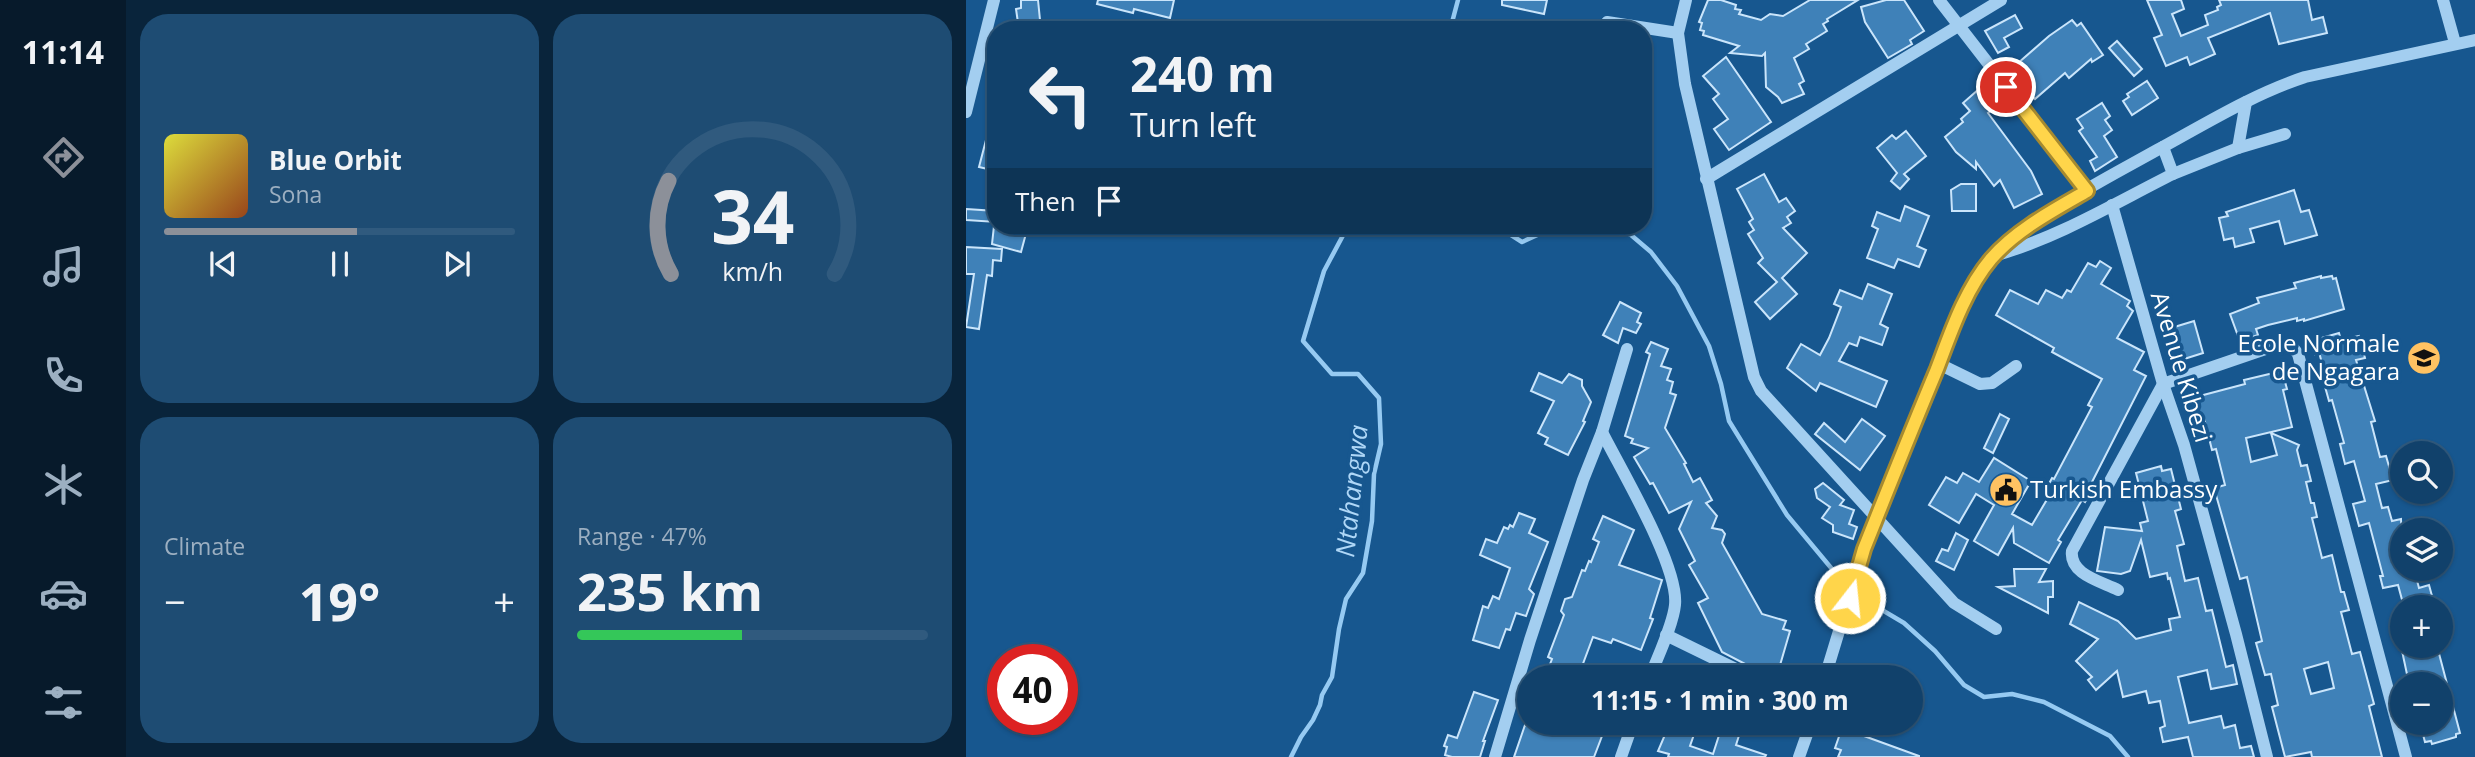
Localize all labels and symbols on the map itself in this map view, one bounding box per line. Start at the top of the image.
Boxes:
pin [1976,57,2036,117]
street label: Avenue Kibezi [2144,287,2221,446]
place label: Ecole Normale de Ngagara [2238,326,2400,387]
school or university icon: Ecole Normale de Ngagara [2405,339,2443,377]
water label: Ntahangwa [1326,423,1376,559]
public building icon: Turkish Embassy [1987,471,2025,509]
place label: Turkish Embassy [2030,472,2218,505]
position arrow [1813,561,1887,635]
speed limit sign: 40 [987,644,1078,735]

